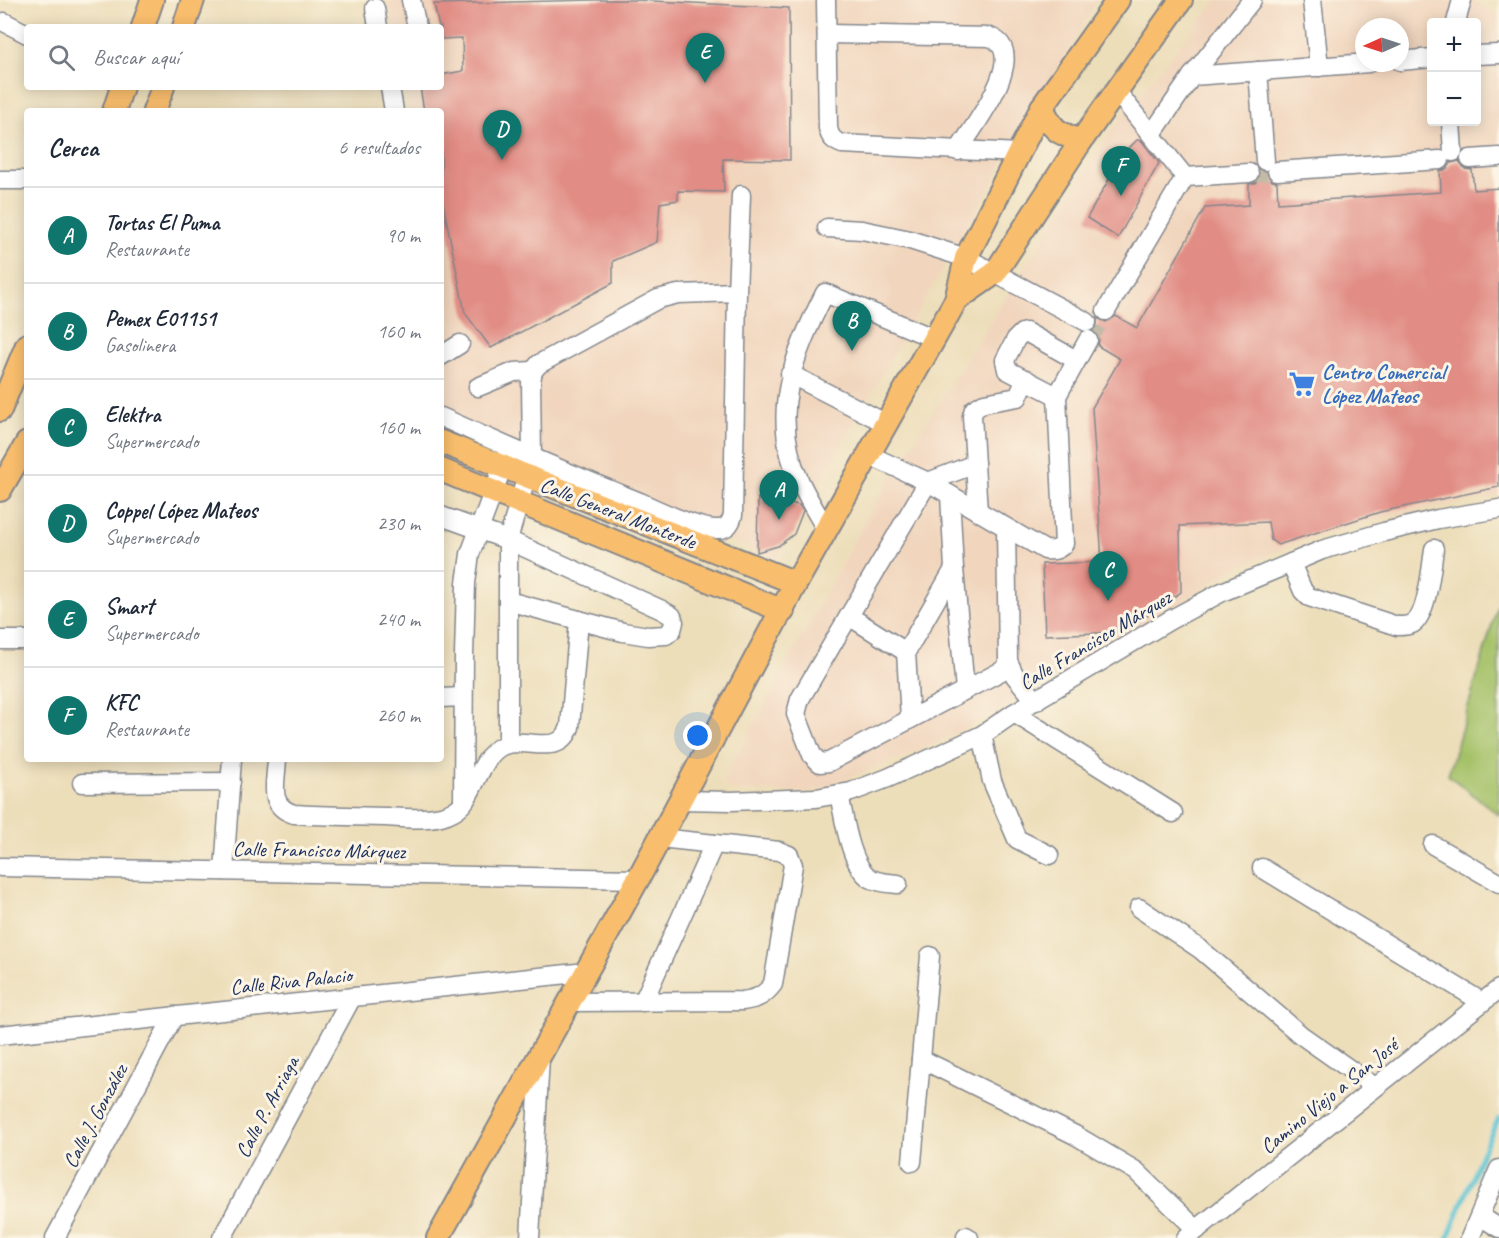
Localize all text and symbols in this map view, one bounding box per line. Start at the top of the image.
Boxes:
north arrow [1355,18,1409,72]
map controls [1427,18,1481,126]
button: + [1427,18,1481,72]
search box [24,24,444,90]
pin: E [686,34,724,83]
icon: search [45,41,78,74]
text: Buscar aquí [93,43,179,71]
button: − [1427,72,1481,126]
pin: D [482,110,522,160]
text: Cerca [48,131,98,164]
text: 6 resultados [338,135,420,160]
pin: F [1102,146,1140,196]
text: Tortas El Puma [105,209,220,237]
text: A [62,223,73,248]
text: 90 m [386,223,420,248]
text: Restaurante [105,237,189,262]
pin: B [832,302,872,351]
text: Pemex E01151 [105,305,216,333]
text: B [62,319,73,344]
text: 160 m [377,319,420,344]
text: Gasolinera [105,333,175,358]
place label: Centro Comercial López Mateos [1322,359,1449,409]
supermarket icon: Centro Comercial López Mateos [1287,369,1317,399]
text: Elektra [105,401,160,429]
text: C [63,415,72,440]
text: 160 m [377,415,420,440]
text: Supermercado [105,429,199,454]
pin: A [760,470,798,520]
street label: Calle General Monterde [536,471,701,555]
text: Coppel López Mateos [105,497,257,525]
text: D [62,511,73,536]
text: 230 m [377,511,420,536]
text: Supermercado [105,525,199,550]
pin: C [1088,552,1128,601]
street label: Calle Francisco Márquez [1014,584,1177,696]
text: Smart [105,593,153,621]
text: E [62,607,73,632]
text: 240 m [377,607,420,632]
text: Supermercado [105,621,199,646]
text: KFC [105,689,138,717]
text: F [63,703,72,728]
text: 260 m [377,703,420,728]
text: Restaurante [105,717,189,742]
your location [683,721,712,750]
street label: Calle Francisco Márquez [232,835,407,865]
street label: Calle Riva Palacio [229,961,356,1000]
street label: Camino Viejo a San José [1255,1030,1406,1160]
street label: Calle P. Arriaga [229,1050,306,1162]
street label: Calle J. González [57,1058,134,1172]

